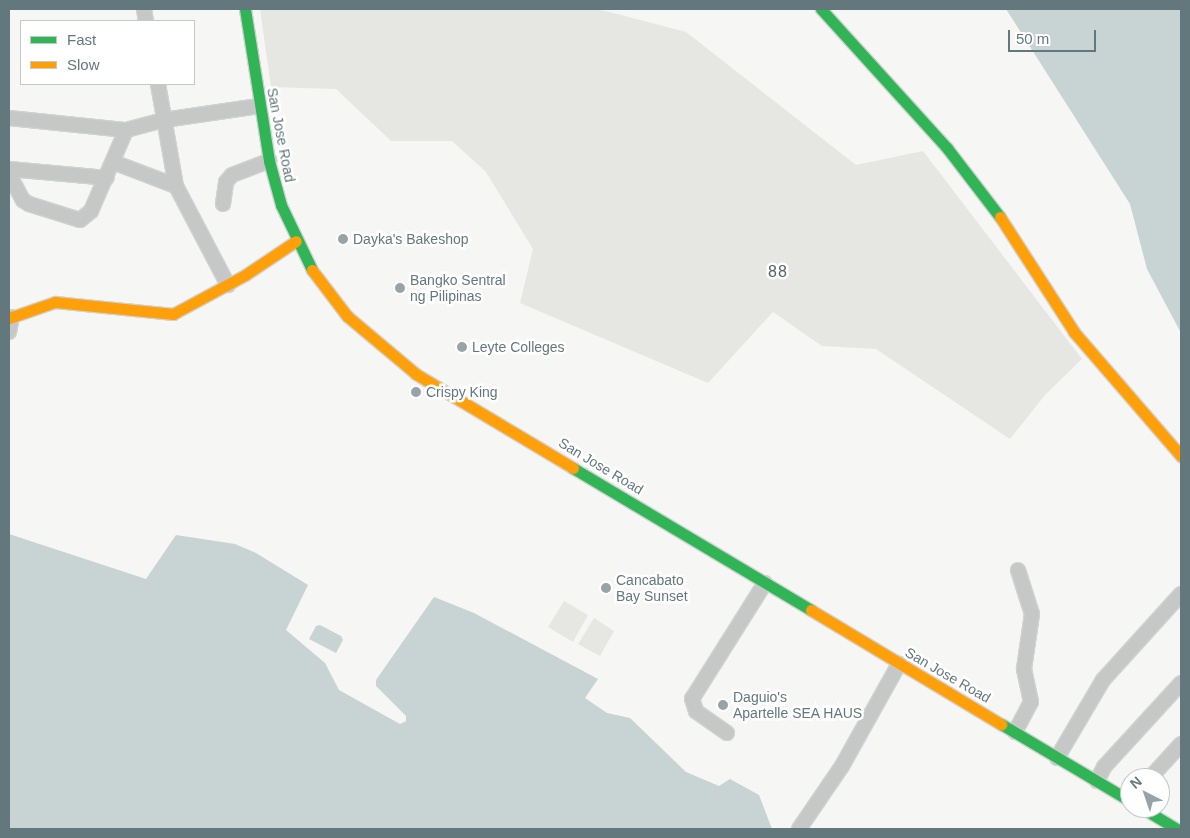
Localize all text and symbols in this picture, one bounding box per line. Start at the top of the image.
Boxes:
legend [20,20,195,85]
scale bar [1010,20,1098,52]
text: 50 m [1016,30,1049,47]
text: Fast [67,31,96,48]
text: Slow [67,56,100,73]
street label: San Jose Road [264,86,298,184]
place label: Dayka's Bakeshop [353,231,469,247]
marker: Dayka's Bakeshop [337,233,349,245]
district label: 88 [768,262,788,282]
place label: Bangko Sentral ng Pilipinas [410,272,506,304]
marker: Bangko Sentral ng Pilipinas [394,282,406,294]
place label: Leyte Colleges [472,339,565,355]
marker: Leyte Colleges [456,341,468,353]
place label: Crispy King [426,384,498,400]
marker: Crispy King [410,386,422,398]
street label: San Jose Road [556,434,646,498]
place label: Cancabato Bay Sunset [616,572,688,604]
marker: Cancabato Bay Sunset [600,582,612,594]
street label: San Jose Road [902,644,994,706]
place label: Daguio's Apartelle SEA HAUS [733,689,863,722]
marker: Daguio's Apartelle SEA HAUS [717,699,729,711]
north arrow [1120,768,1170,818]
text: N [1127,773,1145,792]

